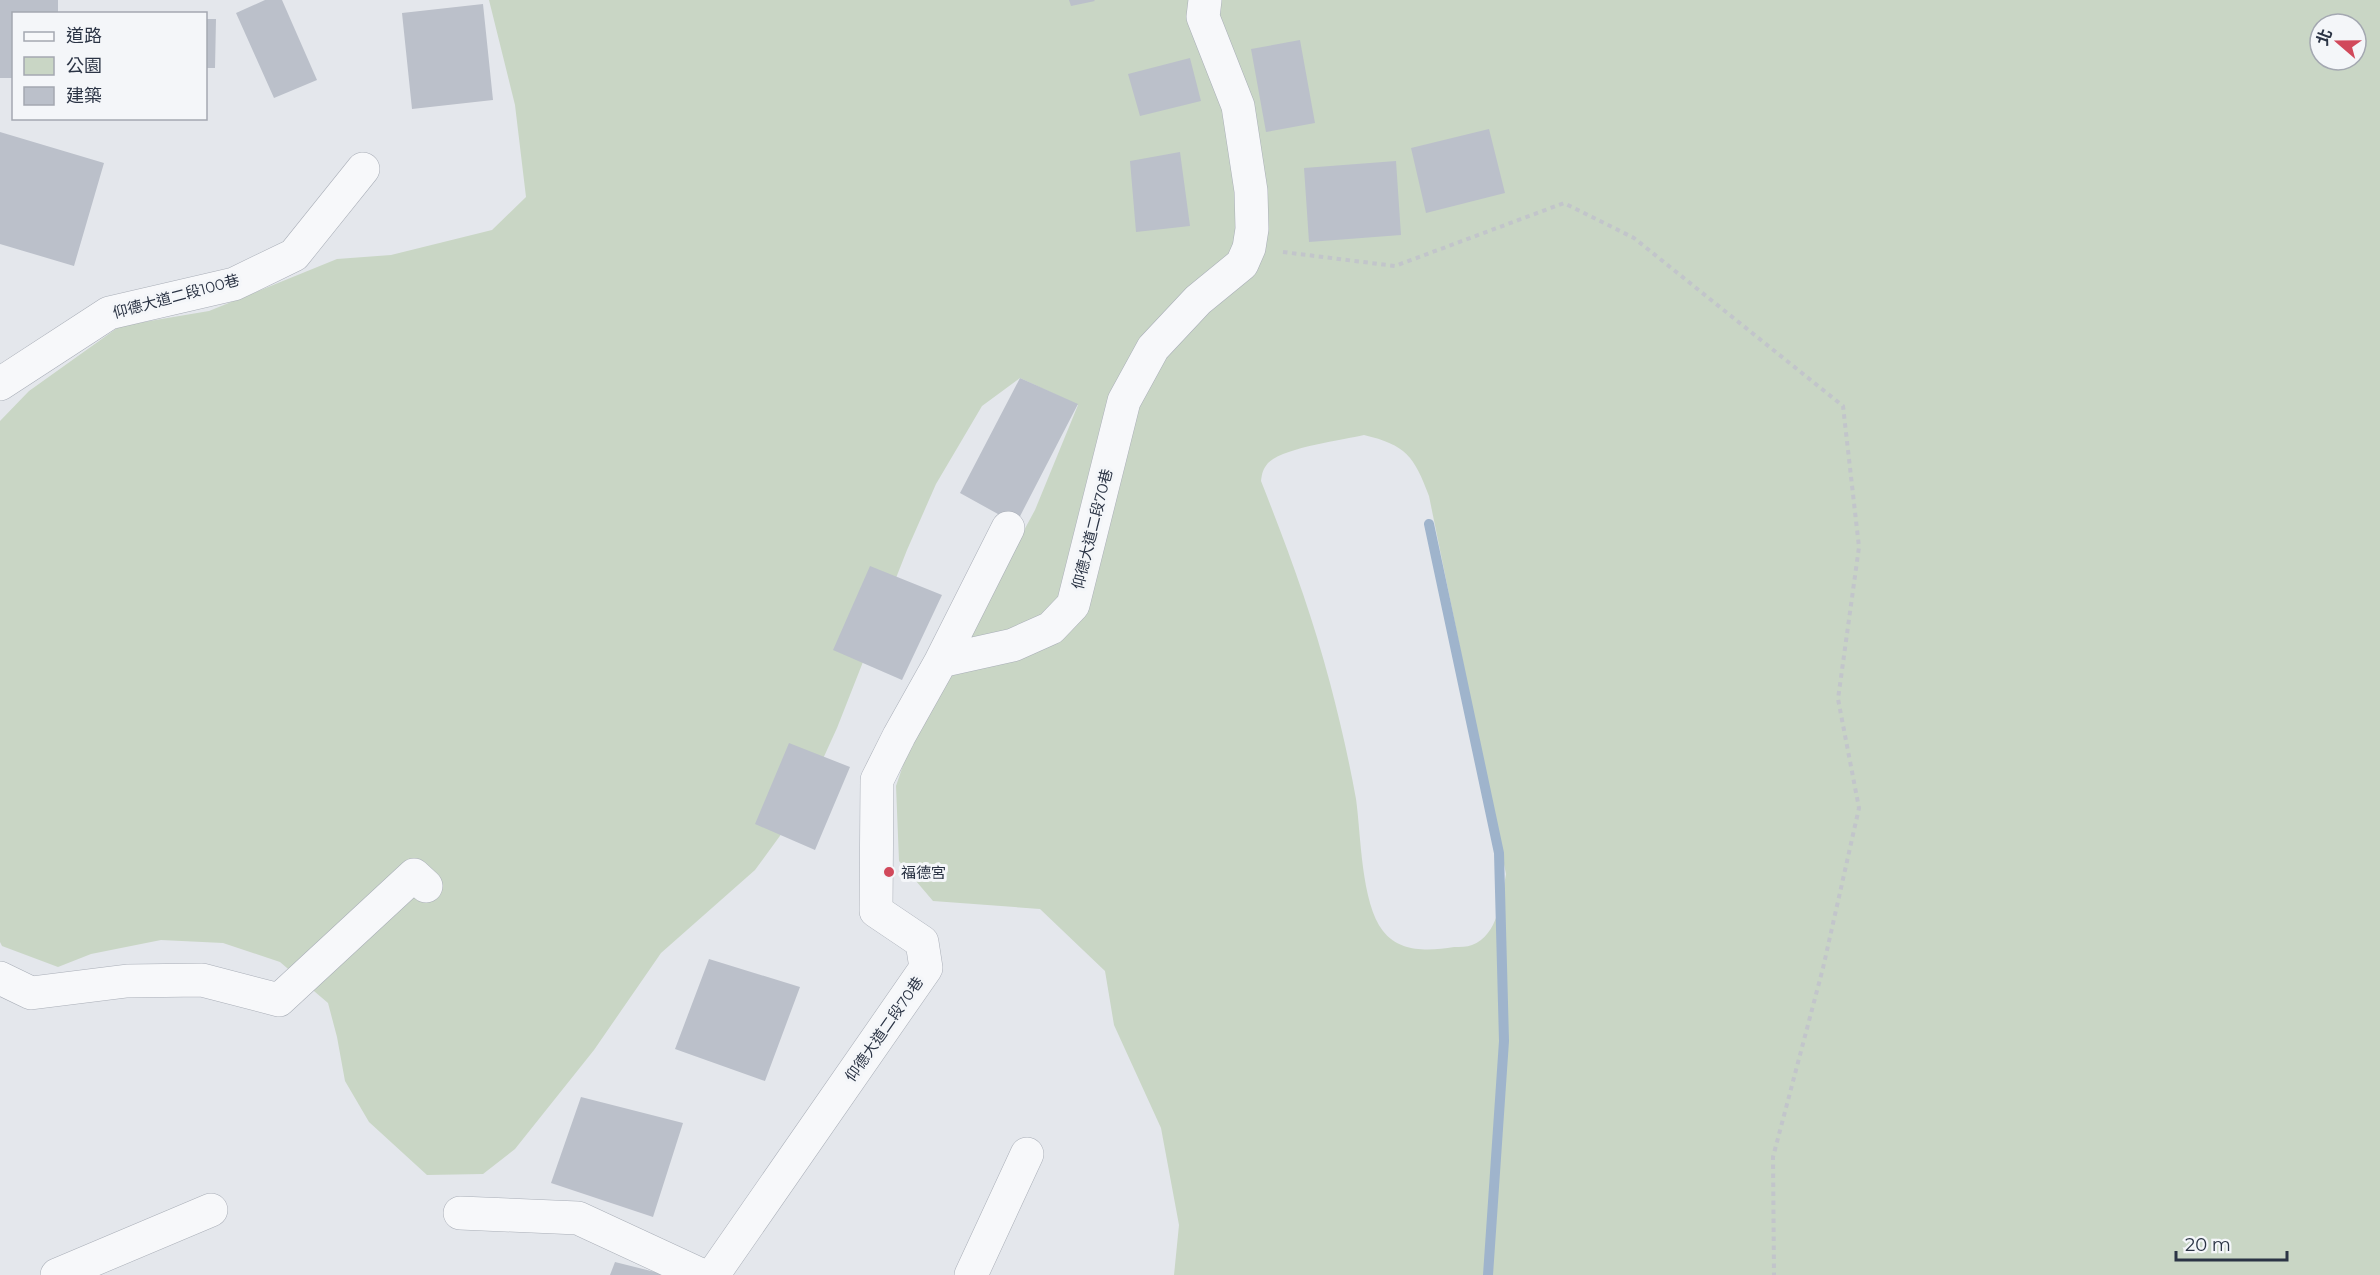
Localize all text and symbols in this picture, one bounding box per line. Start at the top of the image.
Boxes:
legend [12,12,207,120]
north arrow [2308,12,2368,72]
text: 道路 [66,25,102,47]
text: 北 [2313,26,2336,48]
text: 公園 [66,55,102,77]
text: 建築 [66,85,102,107]
street label: 仰德大道二段100巷 [111,270,241,322]
street label: 仰德大道二段70巷 [1068,467,1116,591]
place label: 福德宮 [901,863,946,882]
marker: 福德宮 [882,865,896,879]
street label: 仰德大道二段70巷 [841,973,927,1085]
scale bar [2176,1224,2287,1262]
text: 20 m [2185,1234,2231,1256]

